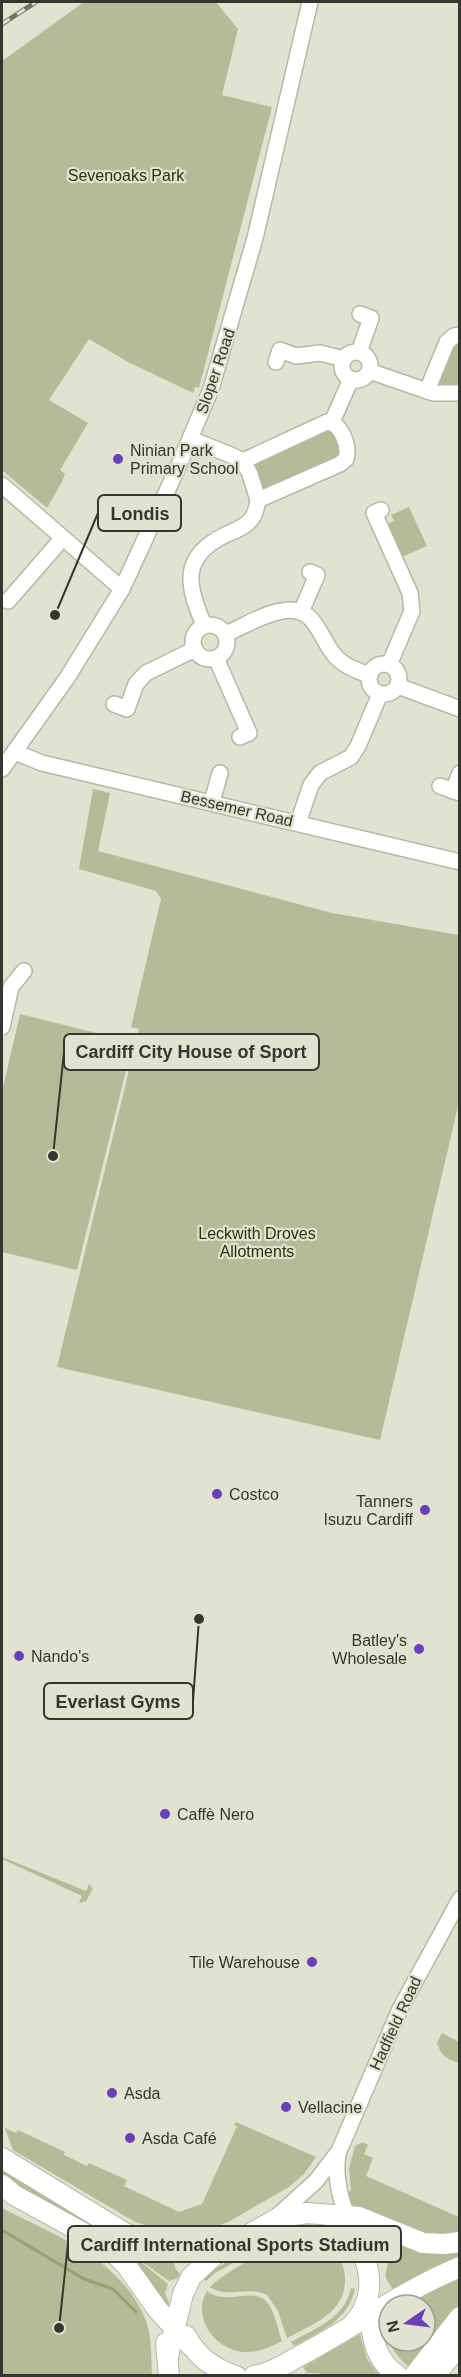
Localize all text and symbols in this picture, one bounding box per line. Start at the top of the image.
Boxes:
park label: Sevenoaks Park [68,167,185,184]
street label: Sloper Road [193,326,238,416]
place label: Ninian Park Primary School [130,442,238,477]
marker: Ninian Park Primary School [111,452,125,466]
callout: Londis [98,495,181,531]
text: Londis [111,504,170,524]
street label: Bessemer Road [179,787,295,830]
callout: Cardiff City House of Sport [64,1034,319,1070]
text: Cardiff City House of Sport [75,1042,307,1062]
park label: Leckwith Droves Allotments [198,1225,316,1260]
place label: Costco [229,1486,279,1503]
marker: Costco [210,1487,224,1501]
place label: Tanners Isuzu Cardiff [323,1493,414,1528]
marker: Tanners Isuzu Cardiff [418,1503,432,1517]
place label: Batley's Wholesale [332,1632,407,1667]
marker: Batley's Wholesale [412,1642,426,1656]
place label: Nando's [31,1648,89,1665]
marker: Nando's [12,1649,26,1663]
callout: Everlast Gyms [44,1683,193,1719]
text: Everlast Gyms [55,1692,181,1712]
place label: Caffè Nero [177,1806,254,1823]
marker: Caffè Nero [158,1807,172,1821]
place label: Tile Warehouse [189,1954,300,1971]
marker: Tile Warehouse [305,1955,319,1969]
street label: Hadfield Road [366,1974,425,2073]
place label: Asda [124,2085,161,2102]
marker: Asda [105,2086,119,2100]
place label: Vellacine [298,2099,362,2116]
marker: Vellacine [279,2100,293,2114]
place label: Asda Café [142,2130,217,2147]
marker: Asda Café [123,2131,137,2145]
callout: Cardiff International Sports Stadium [68,2226,401,2262]
text: Cardiff International Sports Stadium [80,2235,390,2255]
north arrow [377,2293,437,2353]
text: N [383,2319,403,2334]

